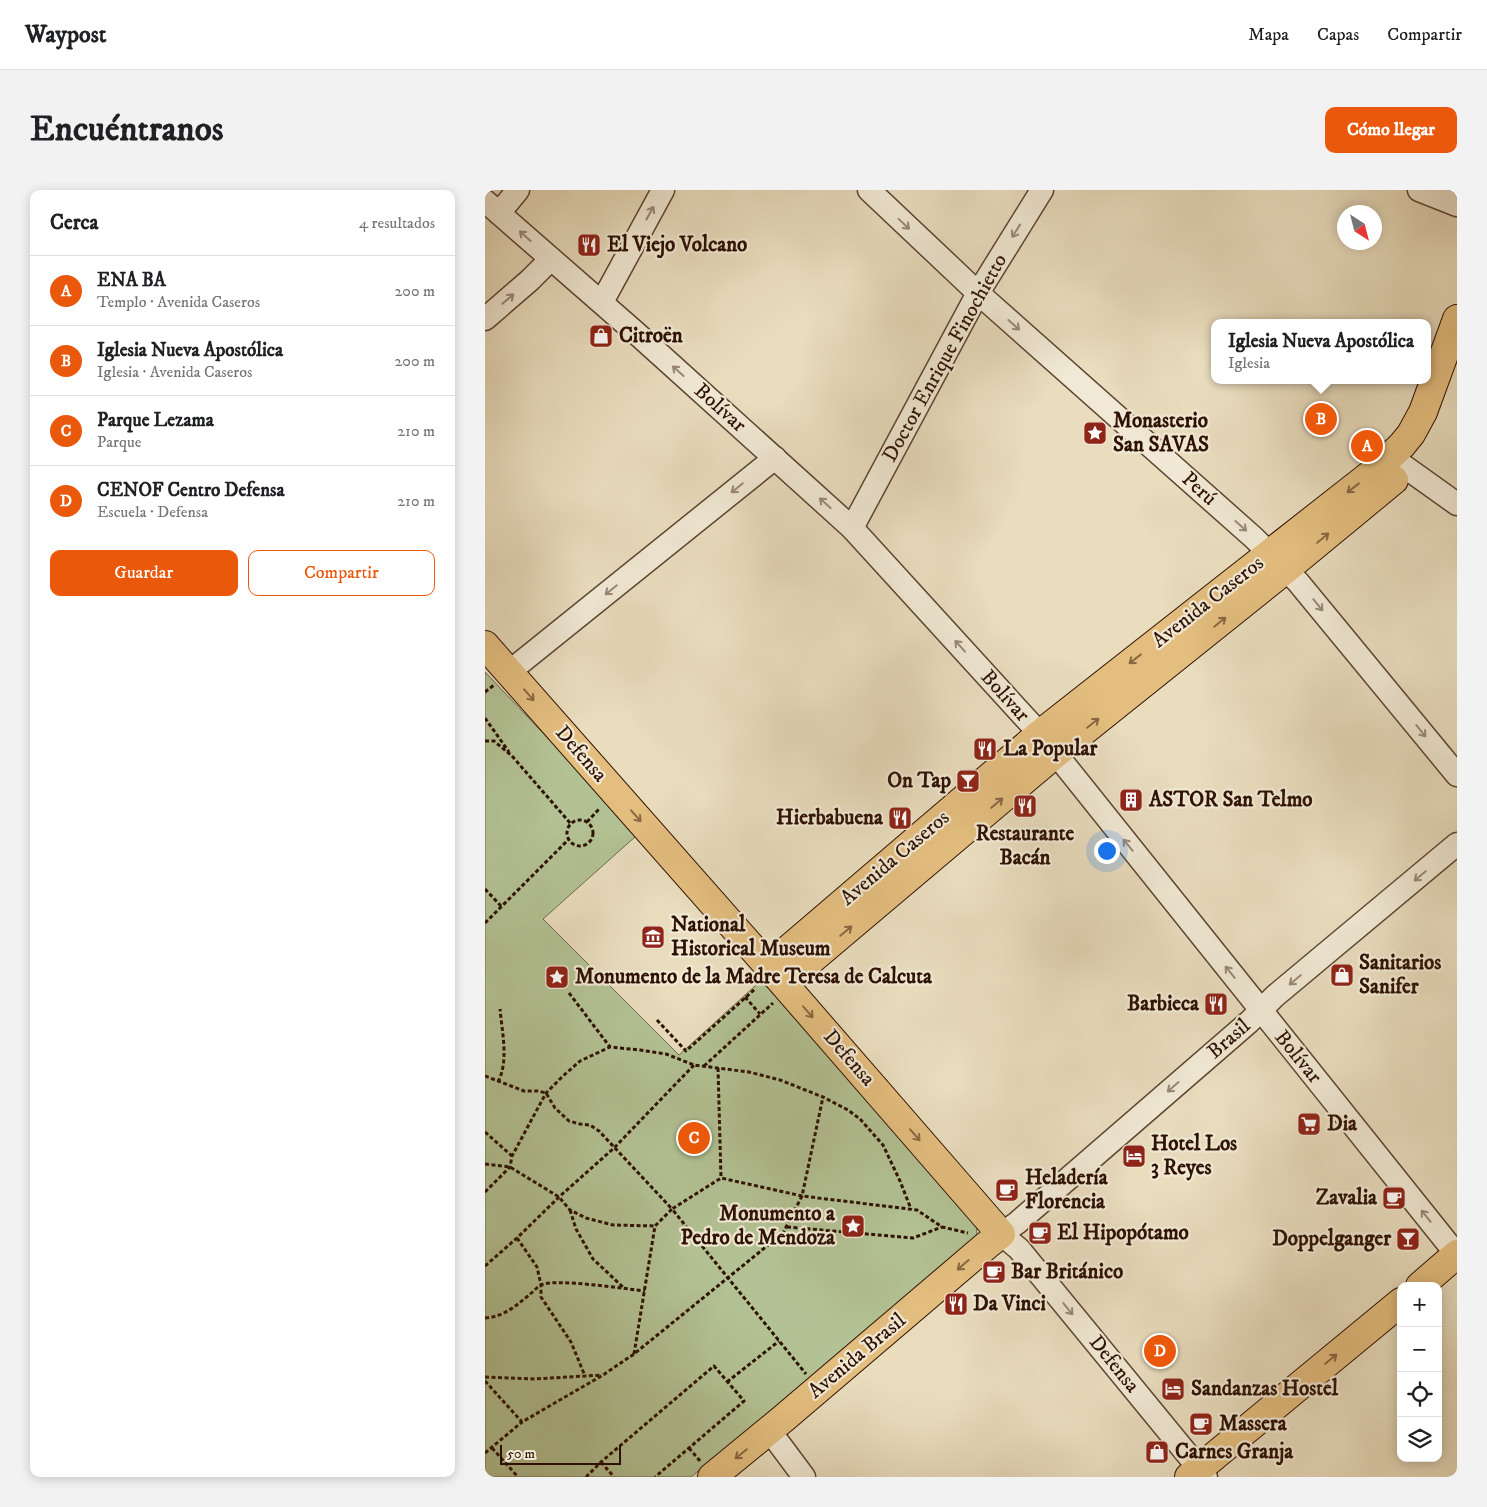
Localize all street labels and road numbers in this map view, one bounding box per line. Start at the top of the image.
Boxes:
street label: Doctor Enrique Finochietto [877,249,1013,467]
street label: Bolívar [689,378,752,438]
street label: Perú [1176,466,1222,512]
street label: Avenida Caseros [1147,550,1269,654]
street label: Bolívar [975,665,1035,728]
street label: Defensa [549,720,613,788]
street label: Avenida Caseros [835,805,955,911]
street label: Brasil [1202,1013,1256,1065]
street label: Defensa [817,1024,881,1092]
street label: Bolívar [1269,1025,1327,1089]
street label: Avenida Brasil [803,1307,912,1404]
street label: Defensa [1083,1330,1145,1398]

